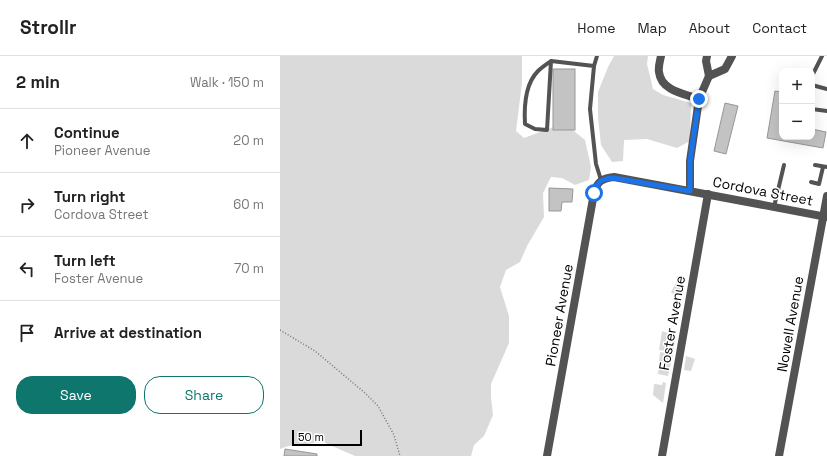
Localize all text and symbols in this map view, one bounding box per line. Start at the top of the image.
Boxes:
text: Strollr [20,15,77,40]
text: Home [577,19,615,37]
text: Map [637,19,667,37]
text: About [689,19,730,37]
text: Contact [752,19,807,37]
map controls [779,68,815,140]
button: + [779,68,815,104]
text: 2 min [16,71,60,93]
text: Walk · 150 m [190,74,264,91]
route end [690,90,708,108]
button: − [779,104,815,140]
text: Continue [54,123,120,142]
icon: ahead [16,130,38,152]
text: 20 m [233,132,264,149]
text: Pioneer Avenue [54,142,150,159]
street label: Cordova Street [711,172,815,210]
route start [585,184,603,202]
text: Turn right [54,187,125,206]
icon: right [16,194,38,216]
text: 60 m [233,196,264,213]
text: Cordova Street [54,206,149,223]
text: Turn left [54,251,116,270]
icon: left [16,258,38,280]
text: 70 m [234,260,264,277]
street label: Pioneer Avenue [541,262,577,368]
text: Foster Avenue [54,270,143,287]
street label: Foster Avenue [655,274,689,372]
street label: Nowell Avenue [773,275,807,373]
icon: arrive [16,322,38,344]
text: Arrive at destination [54,323,202,342]
button: Save [16,376,136,414]
button: Share [144,376,264,414]
scale bar [292,428,362,447]
text: 50 m [298,430,324,444]

